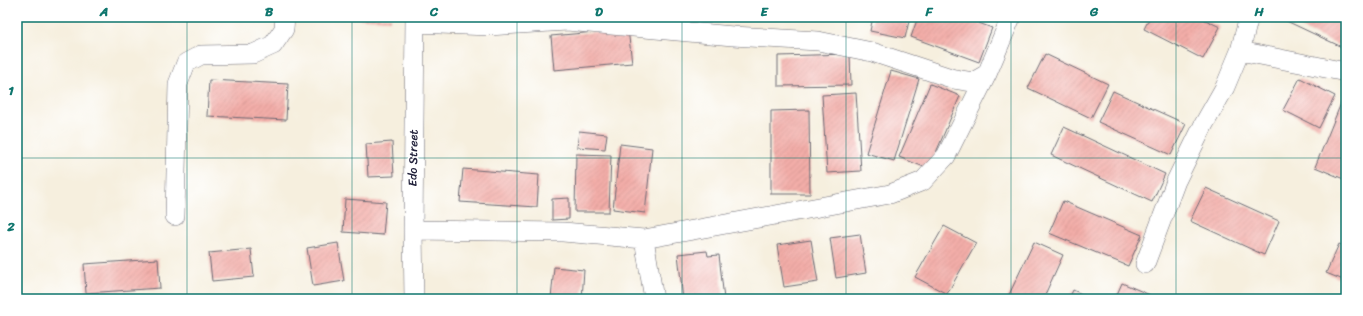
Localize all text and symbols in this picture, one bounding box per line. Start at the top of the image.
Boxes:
text: A [99,0,108,23]
text: B [265,0,274,23]
text: C [429,0,439,23]
text: D [595,0,603,23]
text: E [760,0,769,23]
text: F [924,0,933,23]
text: G [1089,0,1099,23]
text: H [1253,0,1264,23]
text: 1 [8,79,14,102]
street label: Edo Street [402,129,424,187]
text: 2 [6,215,15,238]

